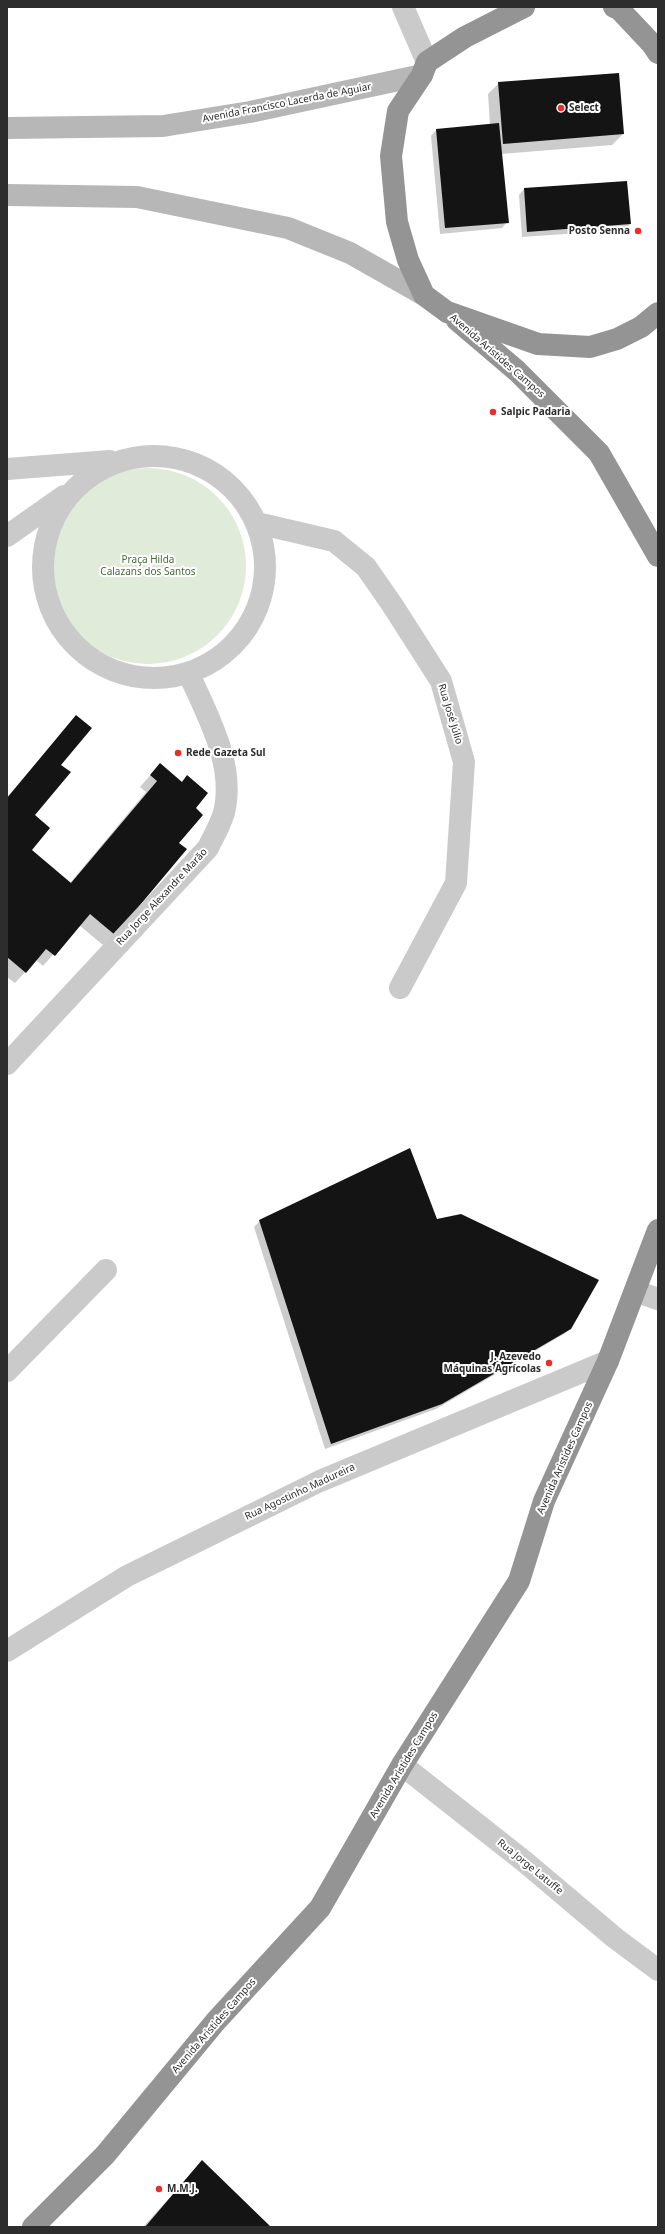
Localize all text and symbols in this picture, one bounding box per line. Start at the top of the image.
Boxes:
street label: Avenida Francisco Lacerda de Aguiar [202,81,372,125]
place label: Select [569,102,599,114]
marker: Select [556,103,566,113]
place label: Posto Senna [569,225,630,237]
marker: Posto Senna [633,226,643,236]
street label: Avenida Aristides Campos [447,312,547,400]
place label: Salpic Padaria [501,406,571,418]
marker: Salpic Padaria [488,407,498,417]
park label: Praça Hilda Calazans dos Santos [100,554,196,578]
street label: Rua José Júlio [435,682,465,746]
place label: Rede Gazeta Sul [186,747,265,759]
marker: Rede Gazeta Sul [173,748,183,758]
street label: Rua Jorge Alexandre Marão [114,846,210,948]
place label: J. Azevedo Máquinas Agrícolas [444,1351,541,1374]
marker: J. Azevedo Máquinas Agrícolas [544,1358,554,1368]
street label: Avenida Aristides Campos [535,1400,595,1516]
street label: Rua Agostinho Madureira [243,1461,357,1523]
street label: Avenida Aristides Campos [368,1710,440,1820]
street label: Rua Jorge Latuffe [495,1837,565,1897]
street label: Avenida Aristides Campos [170,1976,258,2076]
place label: M.M.J. [167,2183,198,2195]
marker: M.M.J. [154,2184,164,2194]

